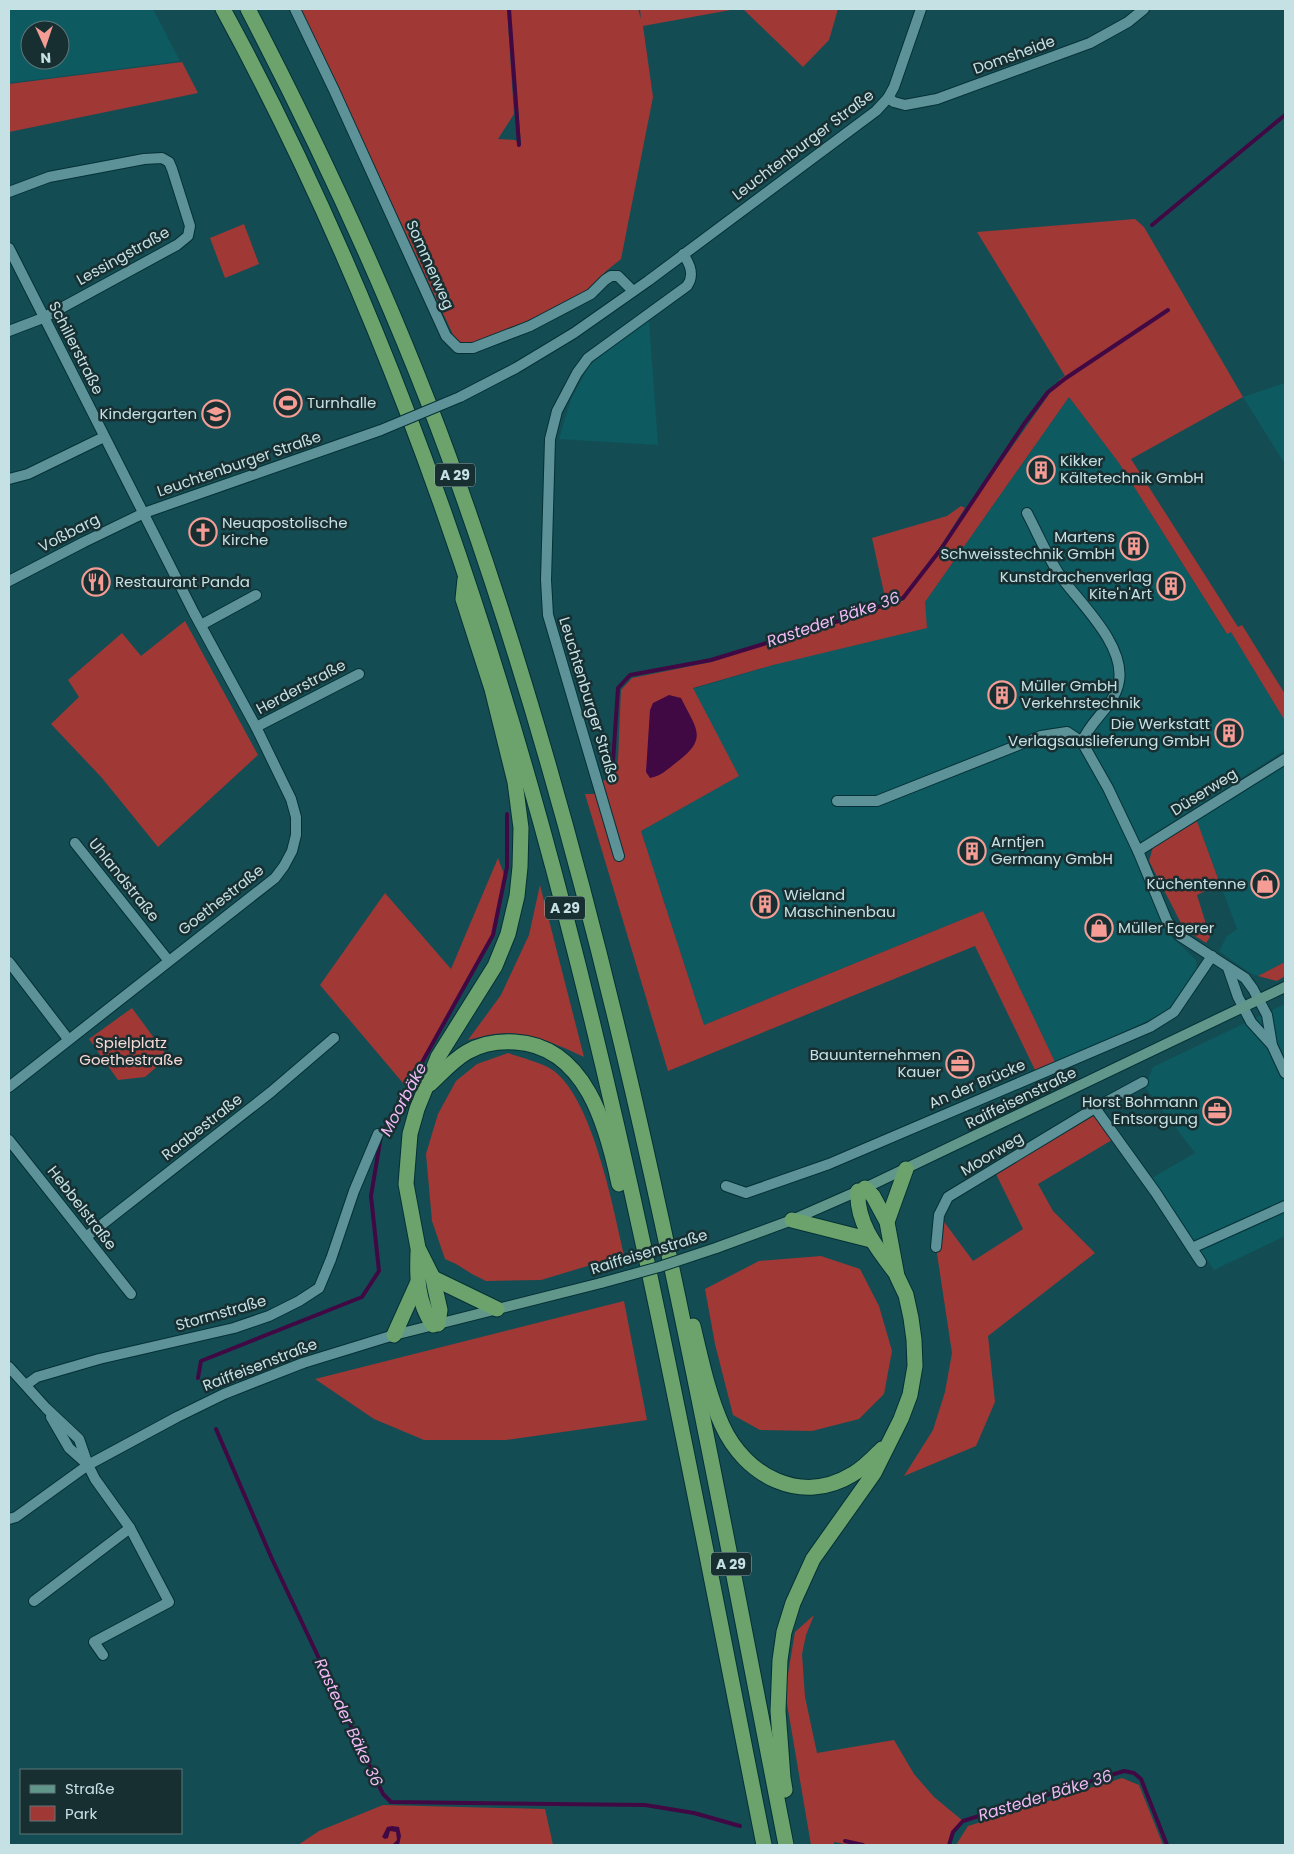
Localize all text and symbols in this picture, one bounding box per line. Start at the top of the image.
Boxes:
north arrow [20,20,70,70]
street label: Domsheide [970,30,1058,79]
text: N [40,48,51,68]
street label: Leuchtenburger Straße [728,84,878,205]
street label: Sommerweg [401,217,460,313]
street label: Lessingstraße [72,221,173,290]
street label: Schillerstraße [44,298,109,398]
sports icon: Turnhalle [273,388,303,418]
place label: Turnhalle [307,392,376,413]
school or university icon: Kindergarten [201,399,231,429]
place label: Kindergarten [99,403,197,424]
street label: Leuchtenburger Straße [154,426,324,502]
place label: Kikker Kältetechnik GmbH [1060,450,1204,488]
building icon: Kikker Kältetechnik GmbH [1026,455,1056,485]
road number: A 29 [435,464,475,486]
street label: Voßbarg [35,508,103,557]
place label: Neuapostolische Kirche [222,512,347,550]
church icon: Neuapostolische Kirche [188,517,218,547]
place label: Martens Schweisstechnik GmbH [940,526,1115,564]
building icon: Martens Schweisstechnik GmbH [1119,531,1149,561]
place label: Kunstdrachenverlag Kite'n'Art [1000,566,1152,604]
restaurant icon: Restaurant Panda [81,567,111,597]
place label: Restaurant Panda [115,571,250,592]
building icon: Kunstdrachenverlag Kite'n'Art [1156,571,1186,601]
water label: Rasteder Bäke 36 [764,586,903,653]
street label: Leuchtenburger Straße [554,614,625,785]
street label: Herderstraße [252,654,349,719]
place label: Müller GmbH Verkehrstechnik [1021,675,1141,713]
building icon: Müller GmbH Verkehrstechnik [987,680,1017,710]
place label: Die Werkstatt Verlagsauslieferung GmbH [1008,713,1210,751]
building icon: Die Werkstatt Verlagsauslieferung GmbH [1214,718,1244,748]
street label: Düserweg [1167,763,1241,820]
place label: Arntjen Germany GmbH [991,831,1113,869]
street label: Uhlandstraße [84,834,165,926]
building icon: Arntjen Germany GmbH [957,836,987,866]
street label: Goethestraße [173,859,268,940]
shop icon: Küchentenne [1250,869,1280,899]
place label: Küchentenne [1147,873,1246,894]
place label: Wieland Maschinenbau [784,884,896,922]
building icon: Wieland Maschinenbau [750,889,780,919]
road number: A 29 [545,896,585,920]
shop icon: Müller Egerer [1084,913,1114,943]
place label: Müller Egerer [1118,917,1215,938]
park label: Spielplatz Goethestraße [79,1032,183,1070]
place label: Bauunternehmen Kauer [810,1044,941,1082]
office icon: Bauunternehmen Kauer [945,1049,975,1079]
street label: An der Brücke [925,1054,1028,1113]
water label: Moorbäke [375,1058,432,1140]
street label: Raiffeisenstraße [962,1062,1080,1134]
street label: Raabestraße [157,1088,247,1165]
place label: Horst Bohmann Entsorgung [1082,1091,1198,1129]
office icon: Horst Bohmann Entsorgung [1202,1096,1232,1126]
street label: Moorweg [957,1127,1027,1180]
street label: Hebbelstraße [43,1161,122,1254]
street label: Raiffeisenstraße [588,1224,710,1279]
street label: Stormstraße [173,1290,269,1335]
street label: Raiffeisenstraße [200,1333,320,1396]
road number: A 29 [711,1552,751,1576]
water label: Rasteder Bäke 36 [309,1654,388,1790]
water label: Rasteder Bäke 36 [975,1764,1115,1827]
legend [20,1769,182,1834]
text: Straße [65,1778,115,1799]
text: Park [65,1803,97,1824]

